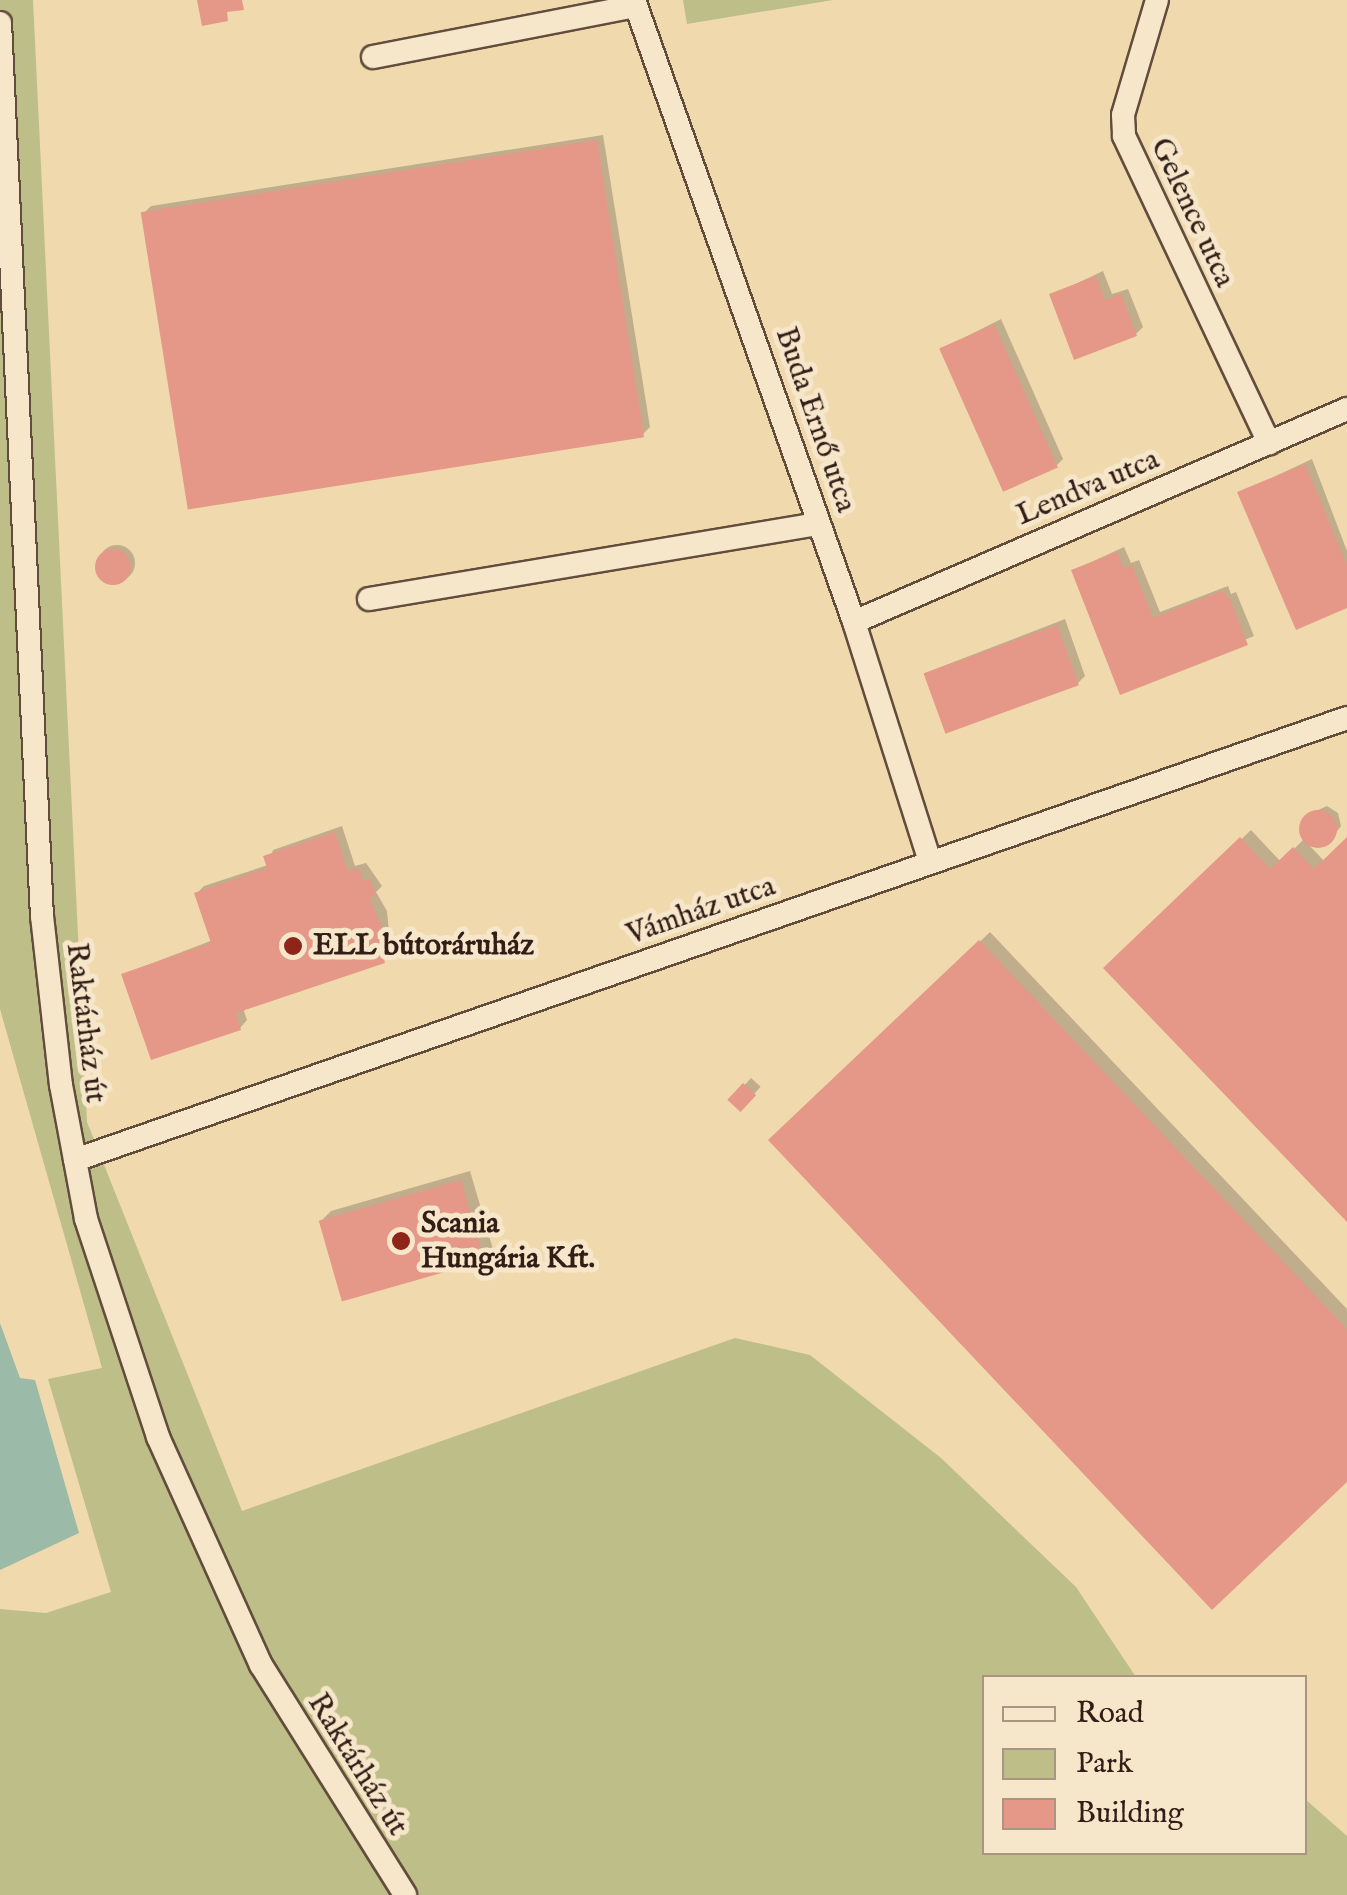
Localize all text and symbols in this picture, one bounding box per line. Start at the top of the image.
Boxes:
street label: Gelence utca [1142,133,1242,293]
street label: Buda Ernő utca [767,323,863,517]
street label: Lendva utca [1011,442,1165,534]
street label: Vámház utca [622,869,780,953]
place label: ELL bútoráruház [313,928,534,964]
marker: ELL bútoráruház [282,935,304,957]
street label: Raktárház út [57,941,113,1105]
place label: Scania Hungária Kft. [421,1206,595,1276]
marker: Scania Hungária Kft. [390,1230,412,1252]
legend [982,1675,1307,1855]
street label: Raktárház út [299,1687,415,1843]
text: Road [1076,1695,1144,1733]
text: Park [1076,1745,1133,1783]
text: Building [1076,1795,1184,1833]

